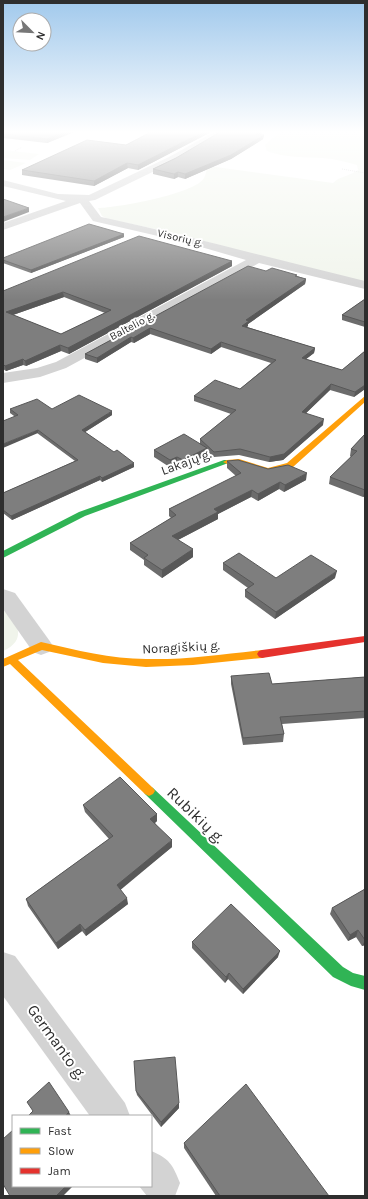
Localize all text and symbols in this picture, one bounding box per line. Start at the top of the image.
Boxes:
north arrow [12,12,52,52]
text: N [33,30,48,42]
street label: Visorių g. [156,226,204,250]
street label: Baltelio g. [107,309,157,343]
street label: Lakajų g. [159,446,213,478]
street label: Noragiškių g. [142,637,220,657]
street label: Rubikių g. [163,783,229,847]
street label: Germanto g. [23,1001,91,1083]
legend [12,1115,152,1187]
text: Fast [48,1124,72,1138]
text: Slow [48,1144,74,1158]
text: Jam [48,1164,71,1178]

